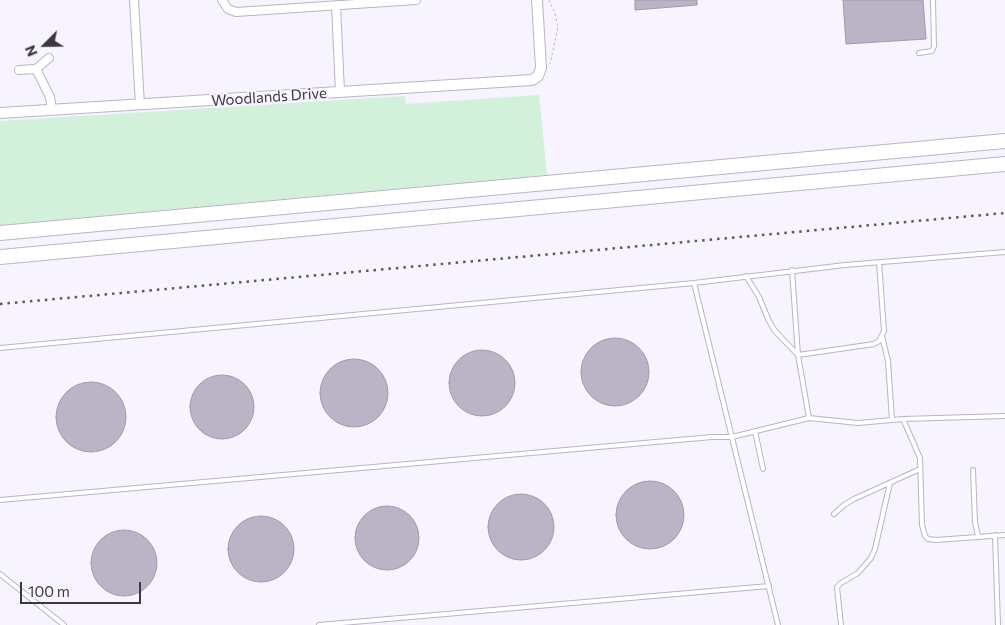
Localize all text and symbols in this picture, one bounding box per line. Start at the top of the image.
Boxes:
north arrow [20,20,70,70]
text: N [21,43,41,59]
street label: Woodlands Drive [211,84,327,110]
scale bar [22,572,144,604]
text: 100 m [28,582,70,600]

